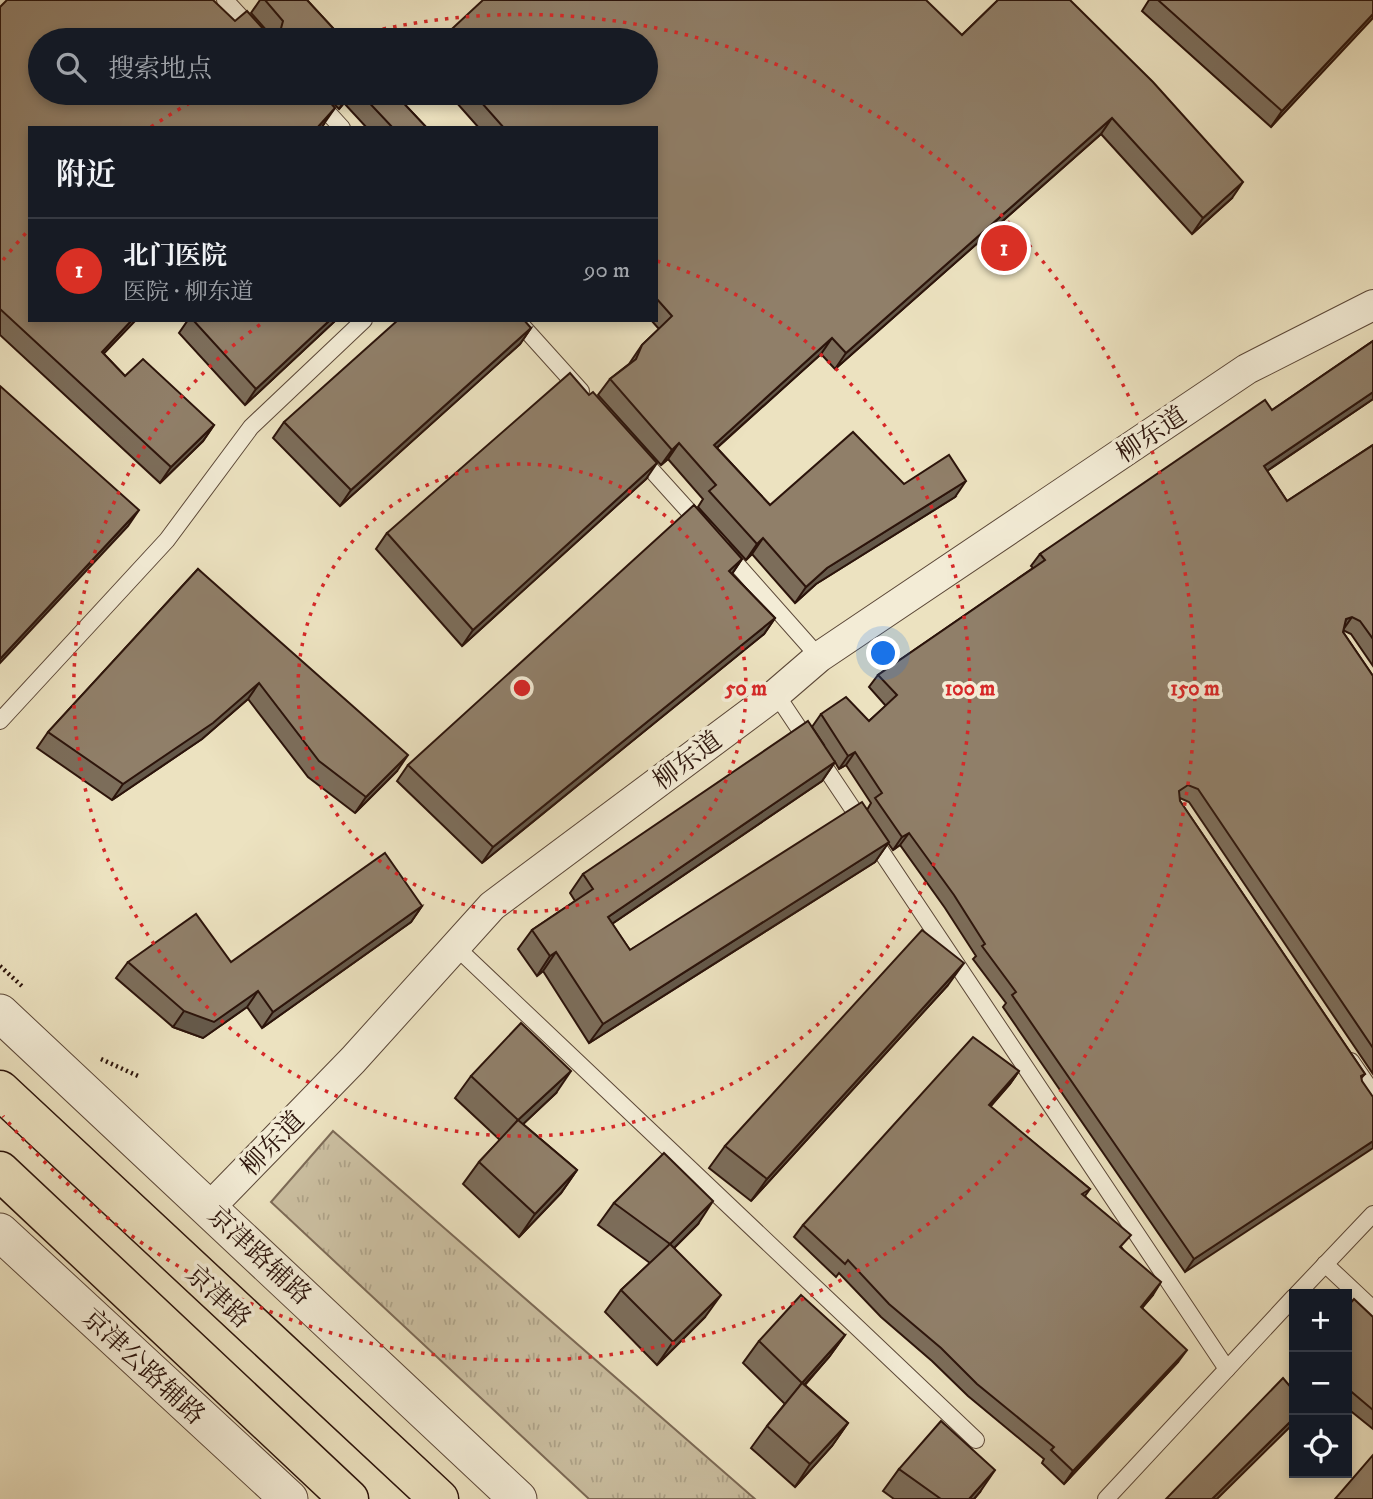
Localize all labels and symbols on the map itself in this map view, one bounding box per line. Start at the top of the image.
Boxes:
pin: 1 [981,222,1027,274]
street label: 柳东道 [1110,400,1193,471]
your location [866,636,900,670]
centre of rings [510,676,534,700]
text: 50 m [724,676,767,702]
text: 100 m [945,676,995,702]
text: 150 m [1170,676,1220,702]
street label: 柳东道 [647,725,729,798]
street label: 柳东道 [234,1105,312,1184]
street label: 京津路辅路 [202,1199,318,1311]
street label: 京津路 [180,1258,258,1334]
street label: 京津公路辅路 [75,1302,211,1432]

